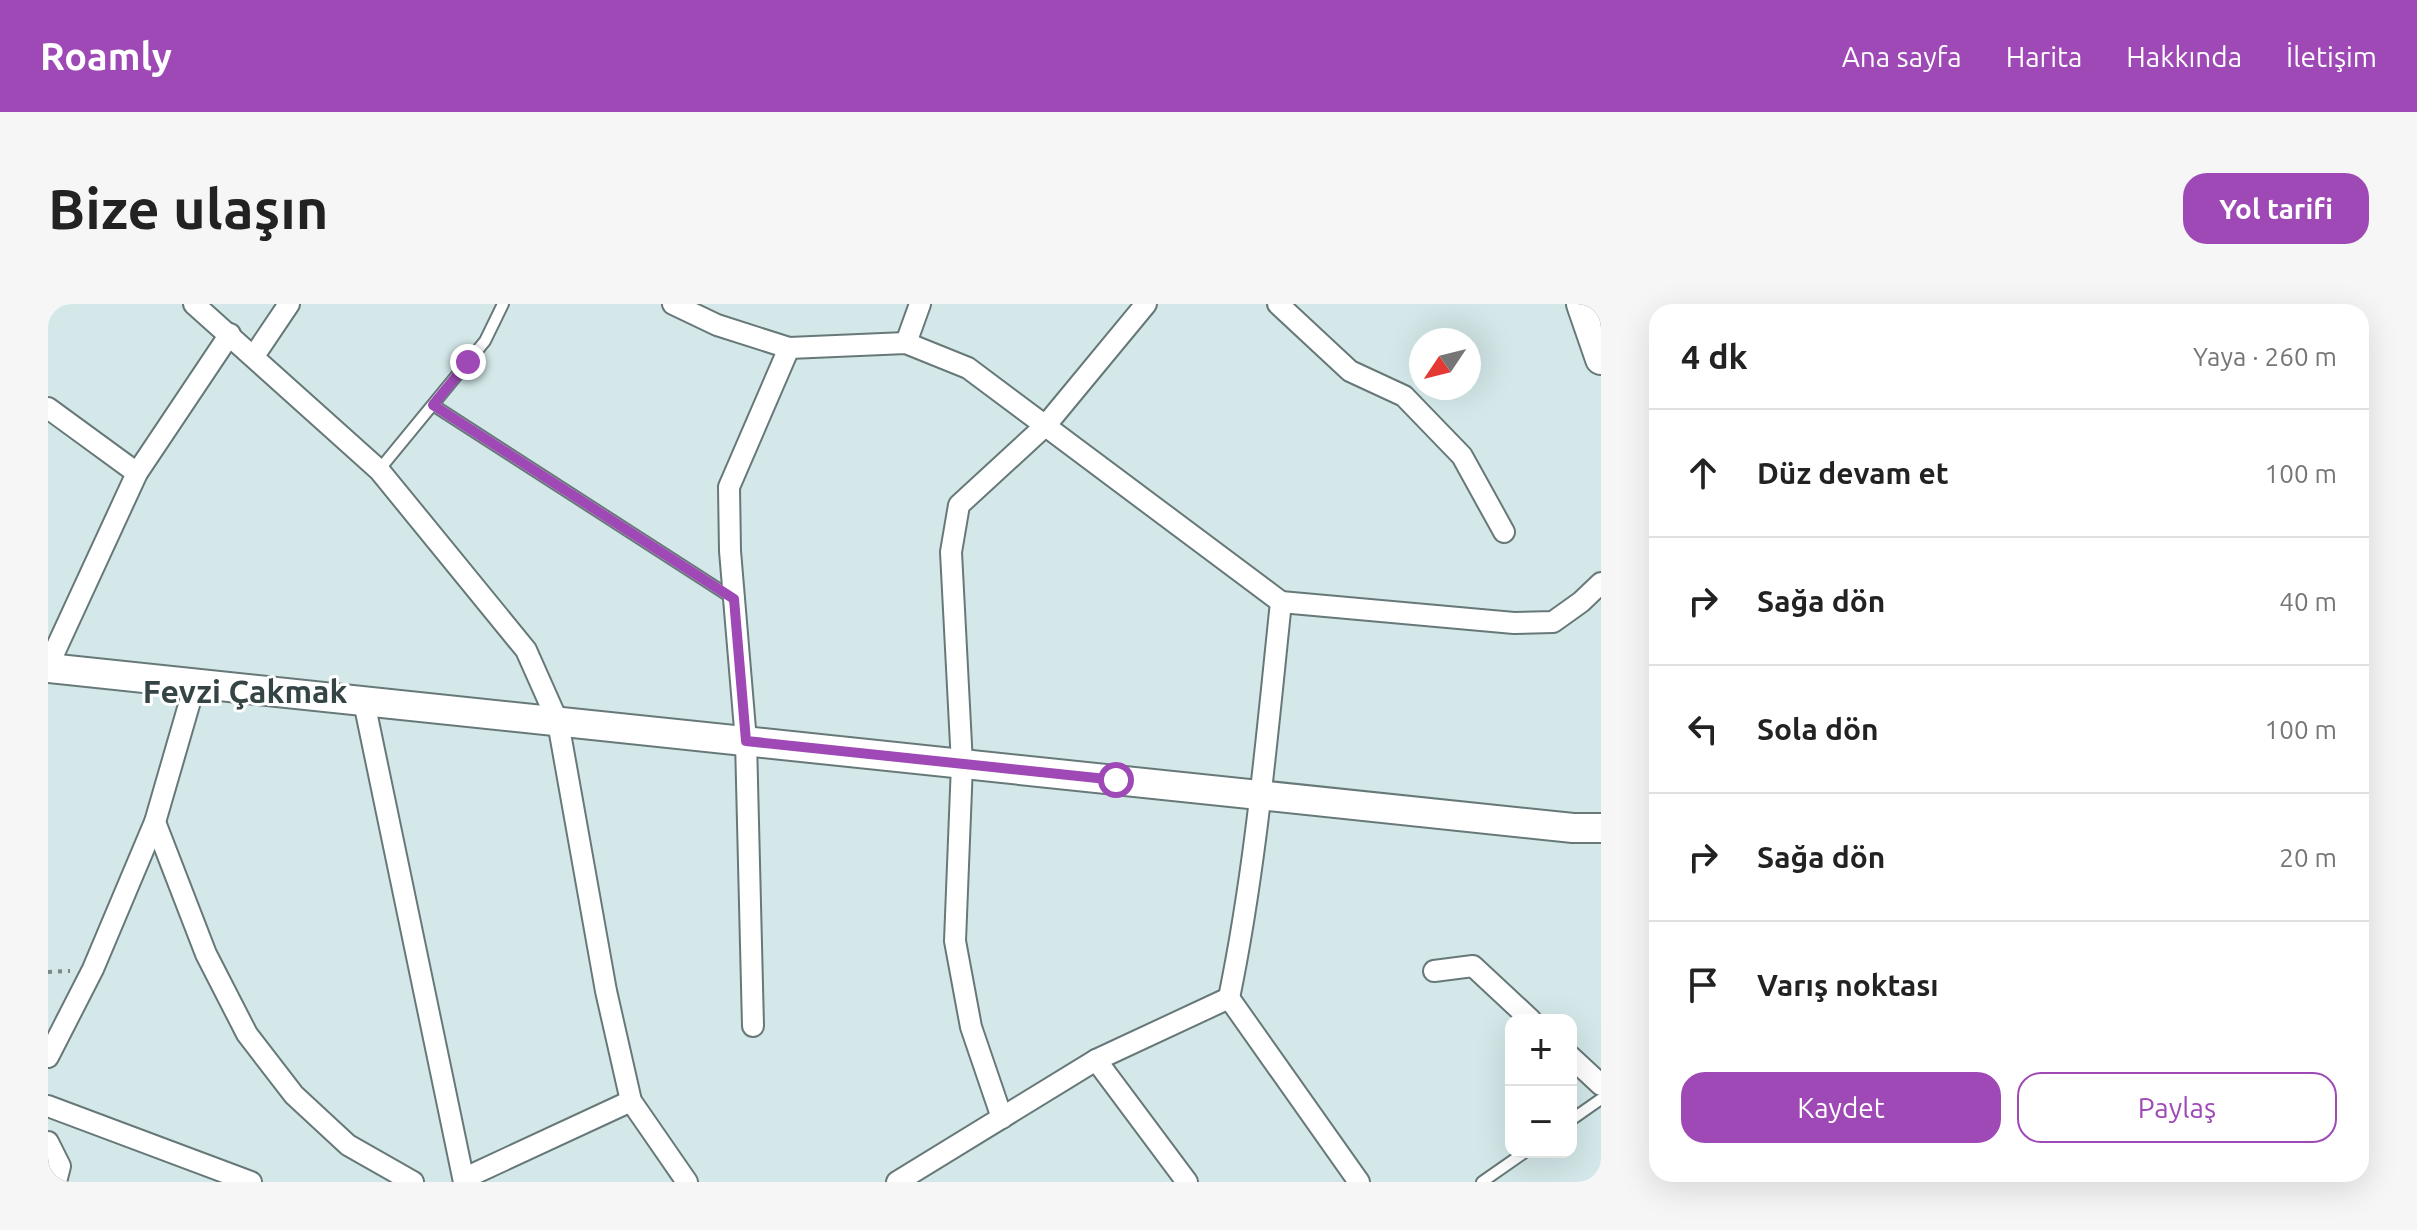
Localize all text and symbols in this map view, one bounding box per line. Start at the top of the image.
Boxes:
text: Roamly [40,35,172,77]
text: Ana sayfa [1842,41,1962,72]
text: Harita [2006,41,2082,72]
text: Hakkında [2126,41,2242,72]
text: İletişim [2286,41,2377,72]
button: Yol tarifi [2183,173,2369,244]
text: Bize ulaşın [48,177,328,240]
north arrow [1409,328,1481,400]
text: 4 dk [1681,337,1748,375]
text: Yaya · 260 m [2193,342,2337,371]
route end [450,344,486,380]
icon: ahead [1681,451,1725,495]
text: Düz devam et [1757,456,1949,490]
text: 100 m [2265,459,2337,488]
icon: right [1681,579,1725,623]
text: Sağa dön [1757,584,1885,618]
text: 40 m [2279,587,2337,616]
district label: Fevzi Çakmak [143,673,347,710]
icon: left [1681,707,1725,751]
text: Sola dön [1757,712,1879,746]
text: 100 m [2265,715,2337,744]
route start [1098,762,1134,798]
icon: right [1681,835,1725,879]
text: Sağa dön [1757,840,1885,874]
text: 20 m [2279,843,2337,872]
icon: arrive [1681,963,1725,1007]
text: Varış noktası [1757,968,1939,1002]
map controls [1505,1014,1577,1158]
button: + [1505,1014,1577,1086]
button: Kaydet [1681,1072,2001,1143]
button: Paylaş [2017,1072,2337,1143]
button: − [1505,1086,1577,1158]

